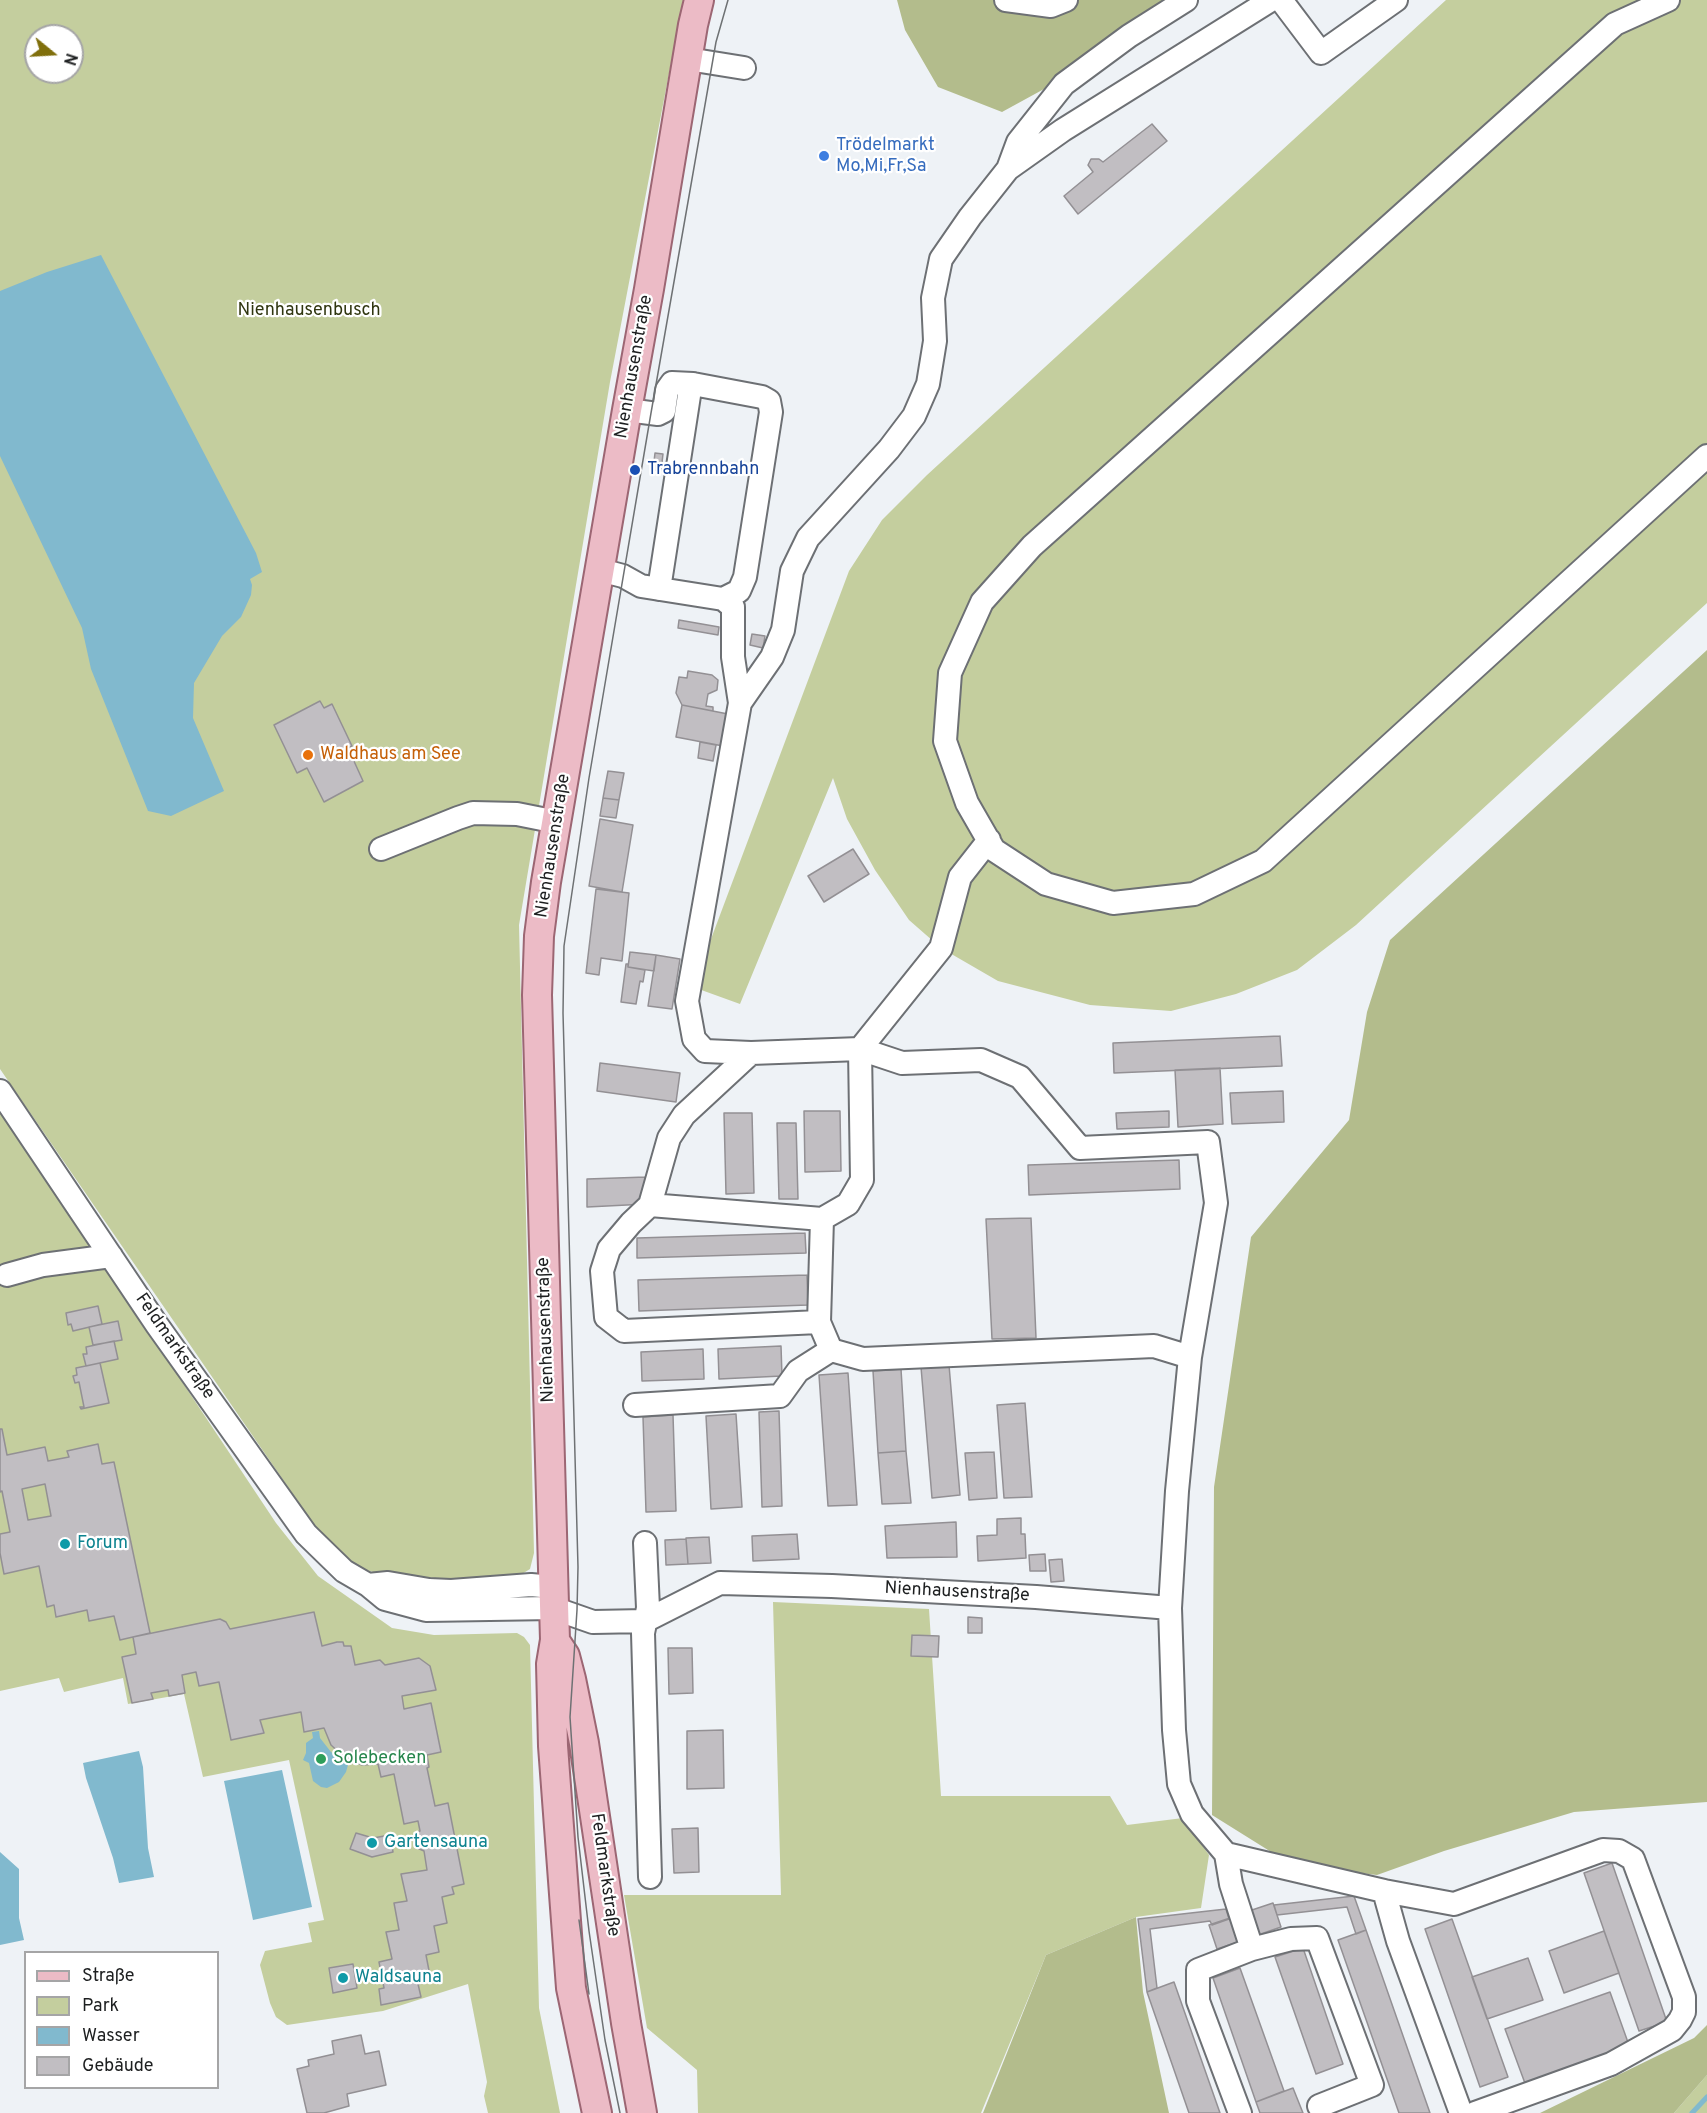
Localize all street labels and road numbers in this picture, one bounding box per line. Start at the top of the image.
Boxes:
street label: Nienhausenstraße [612,293,658,441]
street label: Nienhausenstraße [532,772,576,920]
street label: Nienhausenstraße [534,1257,560,1403]
street label: Feldmarkstraße [129,1290,219,1404]
street label: Nienhausenstraße [884,1578,1030,1608]
street label: Feldmarkstraße [585,1812,623,1938]

